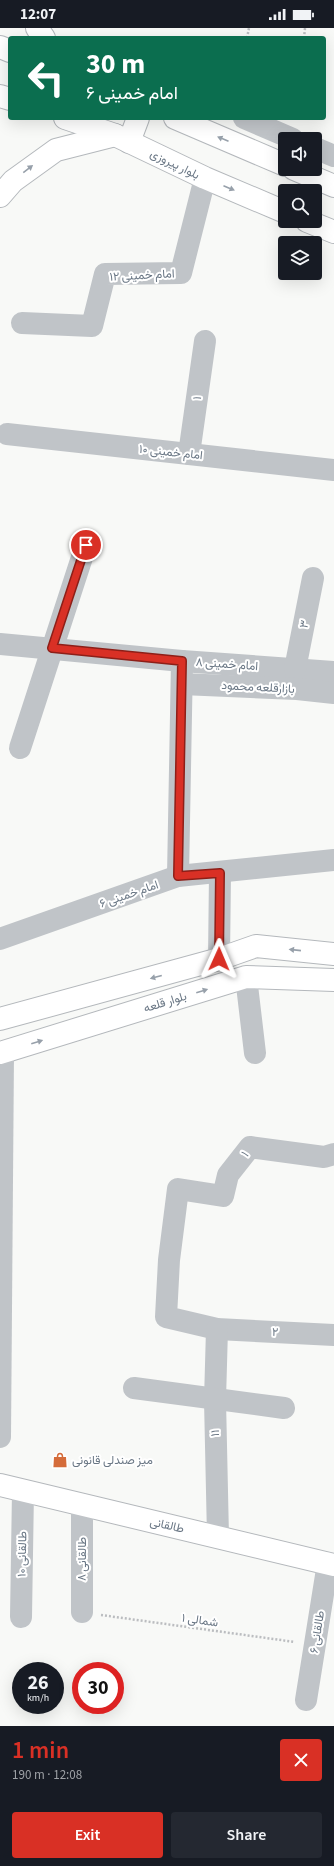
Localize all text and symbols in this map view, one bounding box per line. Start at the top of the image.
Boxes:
text: 12:07 [20,4,56,25]
text: 30 m [86,44,145,84]
icon: left [20,52,72,104]
text: امام خمینی ۶ [86,81,178,106]
map controls [278,132,322,280]
button: sound [278,132,322,176]
one-way arrow [217,135,229,141]
street label: بلوار پیروزی [147,145,202,184]
one-way arrow [22,165,33,174]
button: search [278,184,322,228]
one-way arrow [224,186,236,192]
button: layers [278,236,322,280]
street label: امام خمینی ۱۲ [109,265,175,286]
street label: ۱ [189,395,206,401]
street label: امام خمینی ۱۰ [138,441,204,464]
pin [69,528,103,562]
icon: arrive [75,534,97,556]
street label: ۳ [295,619,314,630]
street label: امام خمینی ۸ [195,654,259,675]
street label: بازارقلعه محمود [221,677,295,698]
street label: امام خمینی ۶ [97,876,161,912]
position arrow [198,938,240,980]
one-way arrow [289,947,301,954]
one-way arrow [150,974,162,980]
street label: بلوار قلعه [141,988,189,1017]
one-way arrow [196,988,208,994]
one-way arrow [32,1039,44,1045]
street label: ۱ [238,1148,253,1161]
street label: ۲ [271,1324,279,1341]
street label: ۱۱ [207,1429,224,1437]
shop icon: میز صندلی قانونی [51,1451,69,1469]
place label: میز صندلی قانونی [72,1452,153,1469]
street label: طالقانی [148,1513,186,1538]
street label: طالقانی ۱۰ [14,1531,31,1577]
street label: طالقانی ۸ [74,1537,91,1581]
street label: طالقانی ۶ [306,1609,329,1655]
street label: ۱ شمالی [181,1610,219,1631]
speed limit sign: 30 [72,1662,124,1714]
text: 26 [27,1669,49,1697]
text: km/h [27,1691,49,1705]
text: 1 min [12,1733,69,1768]
button: close [280,1739,322,1781]
text: 190 m · 12:08 [12,1766,82,1784]
button: Exit [12,1812,163,1858]
button: Share [171,1812,322,1858]

